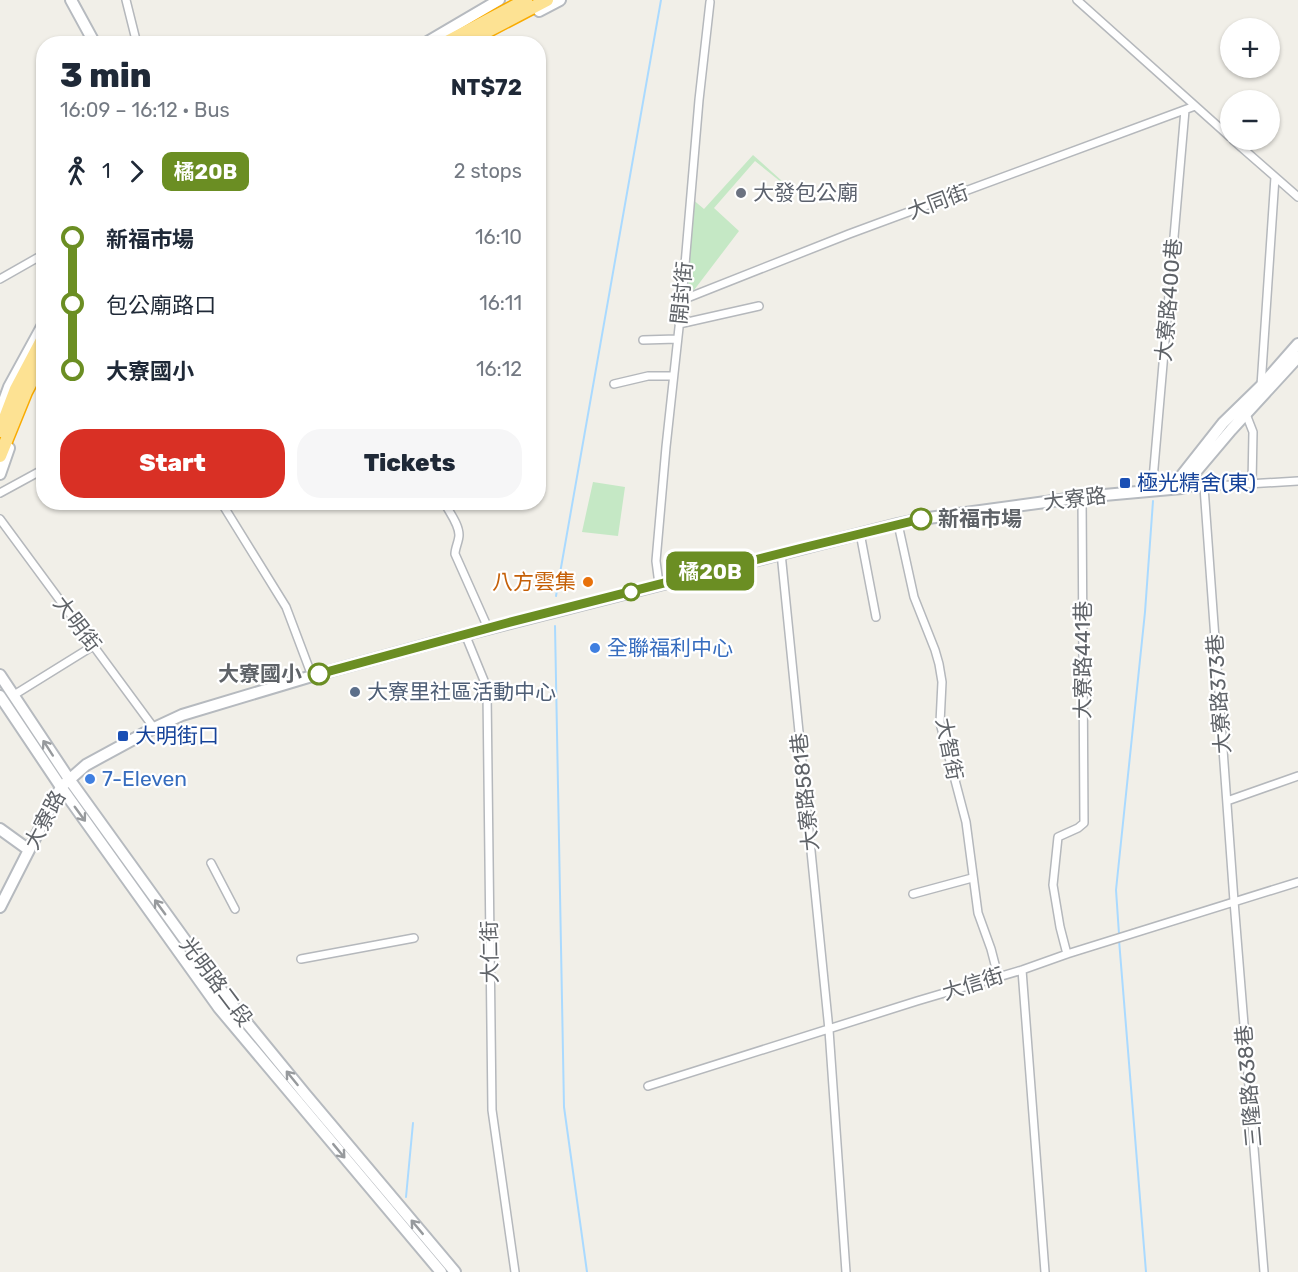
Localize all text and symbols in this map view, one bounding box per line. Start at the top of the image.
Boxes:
map controls [1220,18,1280,150]
button: + [1220,18,1280,78]
text: 3 min [60,56,152,95]
text: NT$72 [451,74,522,101]
button: − [1220,90,1280,150]
text: 16:09 – 16:12 · Bus [60,98,230,122]
icon: walk [60,155,93,188]
icon: forward [120,155,153,188]
text: 1 [102,159,111,183]
text: 橘20B [174,159,237,184]
text: 2 stops [454,159,522,183]
street label: 大同街 [904,179,972,224]
place label: 大發包公廟 [753,180,858,205]
marker: 大發包公廟 [734,186,748,200]
text: 16:10 [475,225,522,249]
text: 新福市場 [106,226,194,253]
street label: 大寮路400巷 [1151,237,1186,363]
street label: 開封街 [666,260,697,326]
text: 16:11 [479,291,522,315]
text: 包公廟路口 [106,292,216,319]
text: 16:12 [476,357,522,381]
text: 大寮國小 [106,358,194,385]
button: Start [60,429,285,498]
button: Tickets [297,429,522,498]
place label: 極光精舍(東) [1137,470,1256,495]
marker: 極光精舍(東) [1118,476,1132,490]
street label: 大寮路 [1042,482,1108,515]
place label: 新福市場 [938,506,1022,531]
marker: 新福市場 [910,508,932,530]
line badge: 橘20B [668,552,752,590]
text: 橘20B [678,559,742,584]
place label: 八方雲集 [492,569,576,594]
marker: 八方雲集 [581,575,595,589]
unlabelled marker [622,583,640,601]
street label: 大明街 [48,591,106,656]
street label: 大寮路441巷 [1070,601,1095,719]
street label: 大寮路373巷 [1202,633,1235,755]
place label: 全聯福利中心 [607,635,733,660]
marker: 全聯福利中心 [588,641,602,655]
place label: 大寮國小 [218,661,302,686]
marker: 大寮國小 [308,663,330,685]
place label: 大寮里社區活動中心 [367,679,556,704]
marker: 大寮里社區活動中心 [348,685,362,699]
street label: 大智街 [931,716,968,782]
place label: 大明街口 [135,723,219,748]
marker: 大明街口 [116,729,130,743]
street label: 大寮路581巷 [786,732,823,852]
one-way arrow [42,740,54,756]
place label: 7-Eleven [102,766,187,791]
marker: 7-Eleven [83,772,97,786]
street label: 大寮路 [19,786,70,853]
one-way arrow [74,805,86,821]
one-way arrow [154,899,166,915]
street label: 大仁街 [476,920,503,984]
street label: 光明路二段 [175,932,258,1031]
street label: 大信街 [939,962,1007,1005]
street label: 三隆路638巷 [1231,1024,1266,1148]
one-way arrow [285,1071,299,1086]
one-way arrow [333,1143,346,1159]
one-way arrow [411,1219,424,1235]

